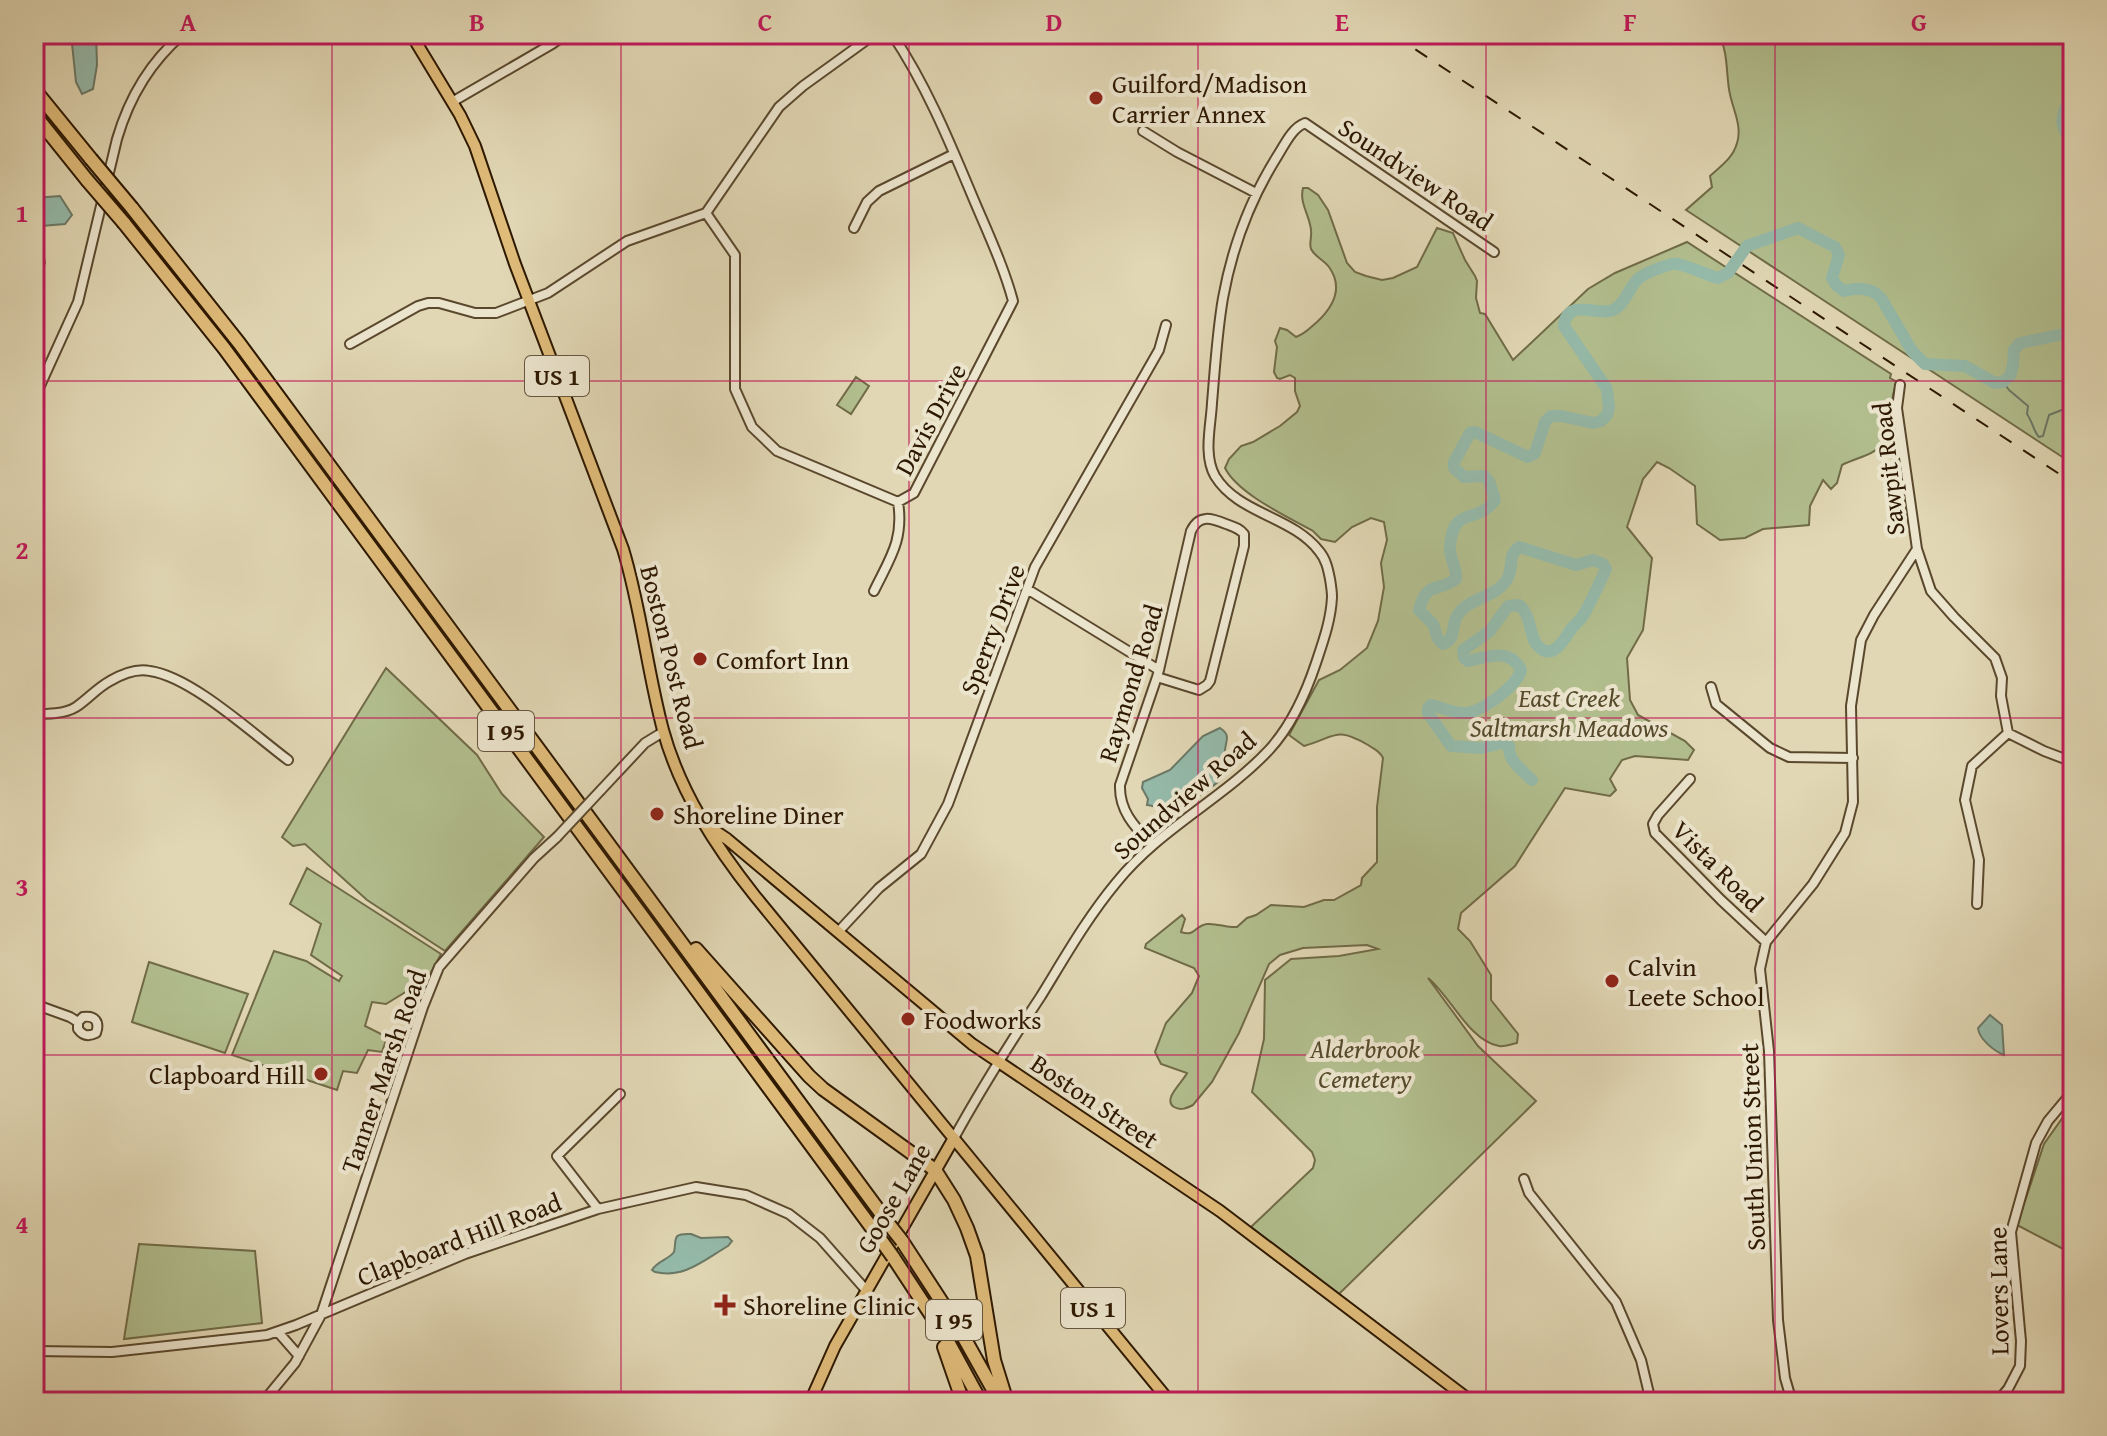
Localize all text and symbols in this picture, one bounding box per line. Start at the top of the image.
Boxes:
text: A [180,2,197,41]
text: B [469,2,485,41]
text: C [758,2,772,41]
text: D [1046,2,1062,41]
text: E [1335,2,1349,41]
text: F [1623,2,1637,41]
text: G [1911,2,1927,41]
place label: Guilford/Madison Carrier Annex [1112,64,1308,133]
marker: Guilford/Madison Carrier Annex [1087,89,1105,107]
street label: Soundview Road [1331,108,1501,240]
text: 1 [15,193,29,232]
road number: US 1 [525,356,589,396]
street label: Davis Drive [884,356,976,482]
street label: Sawpit Road [1862,400,1914,538]
text: 2 [15,530,29,569]
street label: Sperry Drive [949,558,1035,700]
street label: Boston Post Road [630,561,714,753]
street label: Raymond Road [1087,599,1173,767]
place label: Comfort Inn [716,640,849,679]
marker: Comfort Inn [691,650,709,668]
park label: East Creek Saltmarsh Meadows [1470,678,1669,747]
road number: I 95 [478,711,534,751]
street label: Soundview Road [1103,721,1265,869]
place label: Shoreline Diner [673,795,844,834]
marker: Shoreline Diner [648,805,666,823]
street label: Vista Road [1663,811,1773,921]
text: 3 [15,867,29,906]
place label: Calvin Leete School [1628,947,1764,1016]
street label: Tanner Marsh Road [330,964,436,1178]
marker: Calvin Leete School [1603,972,1621,990]
place label: Foodworks [924,1000,1042,1039]
marker: Foodworks [899,1010,917,1028]
park label: Alderbrook Cemetery [1309,1029,1420,1098]
street label: South Union Street [1729,1042,1775,1252]
street label: Boston Street [1023,1044,1167,1158]
place label: Clapboard Hill [149,1055,305,1094]
marker: Clapboard Hill [312,1065,330,1083]
street label: Goose Lane [846,1135,940,1261]
street label: Clapboard Hill Road [351,1182,567,1296]
text: 4 [15,1204,29,1243]
street label: Lovers Lane [1977,1226,2019,1356]
place label: Shoreline Clinic [743,1286,915,1325]
road number: US 1 [1061,1288,1125,1328]
marker: Shoreline Clinic [714,1294,736,1316]
road number: I 95 [926,1300,982,1340]

